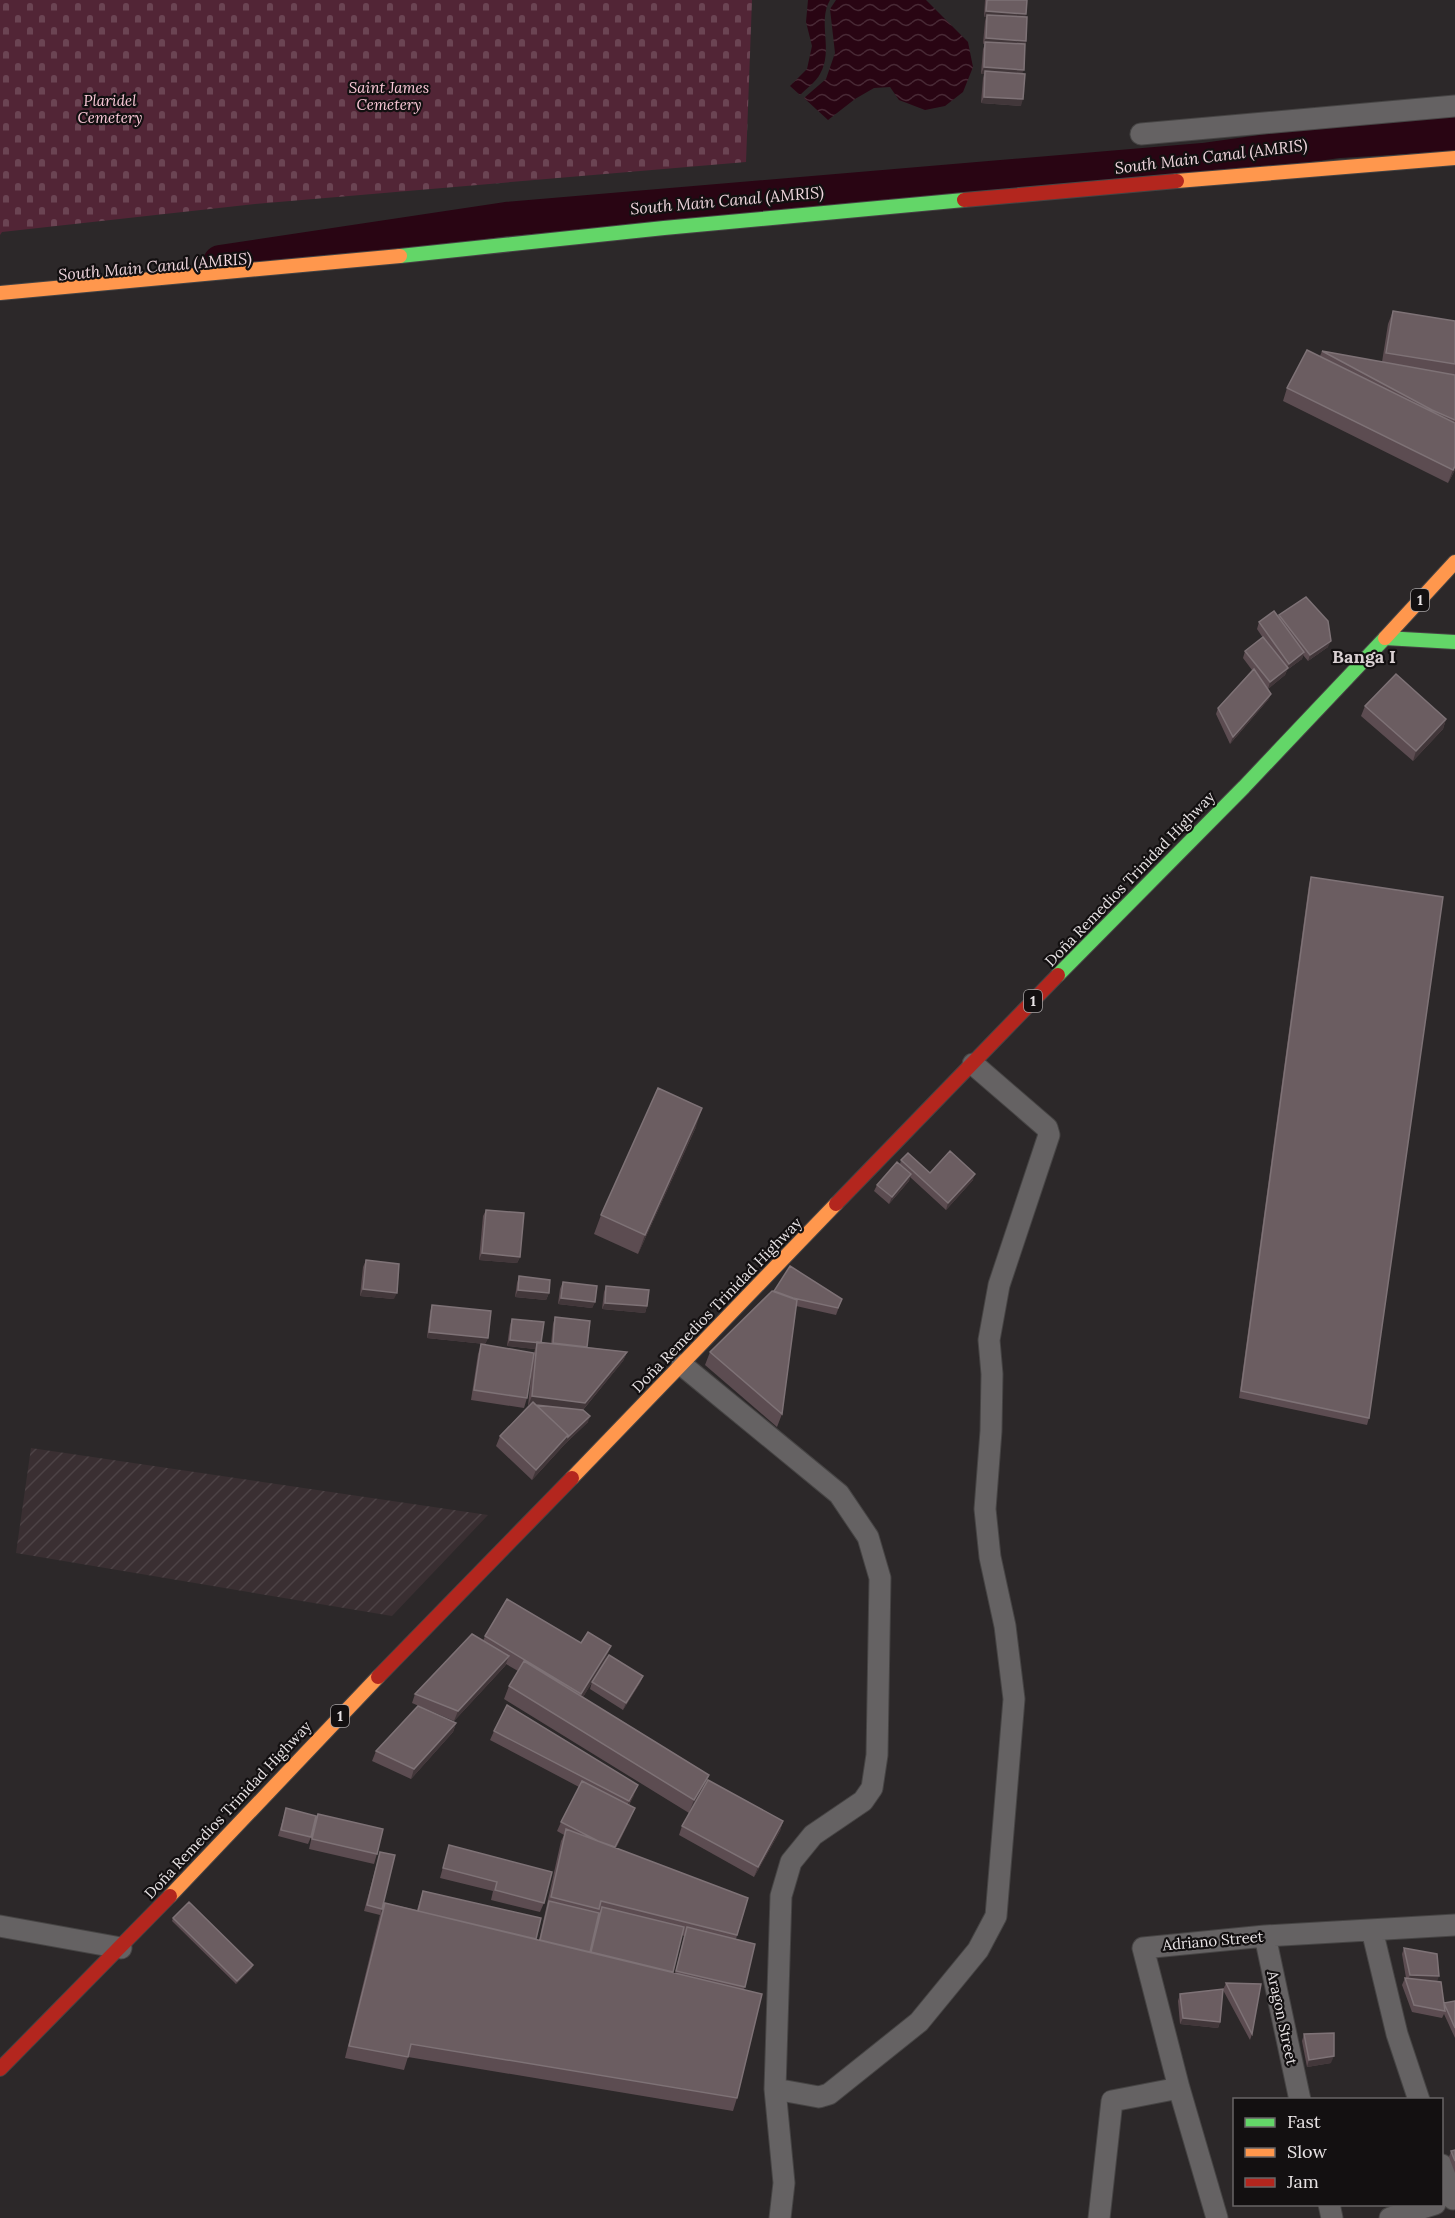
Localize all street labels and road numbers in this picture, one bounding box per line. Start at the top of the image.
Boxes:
road number: 1 [1411,589,1429,611]
street label: Doña Remedios Trinidad Highway [1041,787,1219,970]
road number: 1 [1024,990,1042,1012]
street label: Doña Remedios Trinidad Highway [628,1213,806,1396]
road number: 1 [331,1705,349,1727]
street label: Doña Remedios Trinidad Highway [140,1717,315,1903]
street label: Adriano Street [1161,1927,1264,1954]
street label: Aragon Street [1263,1968,1302,2067]

